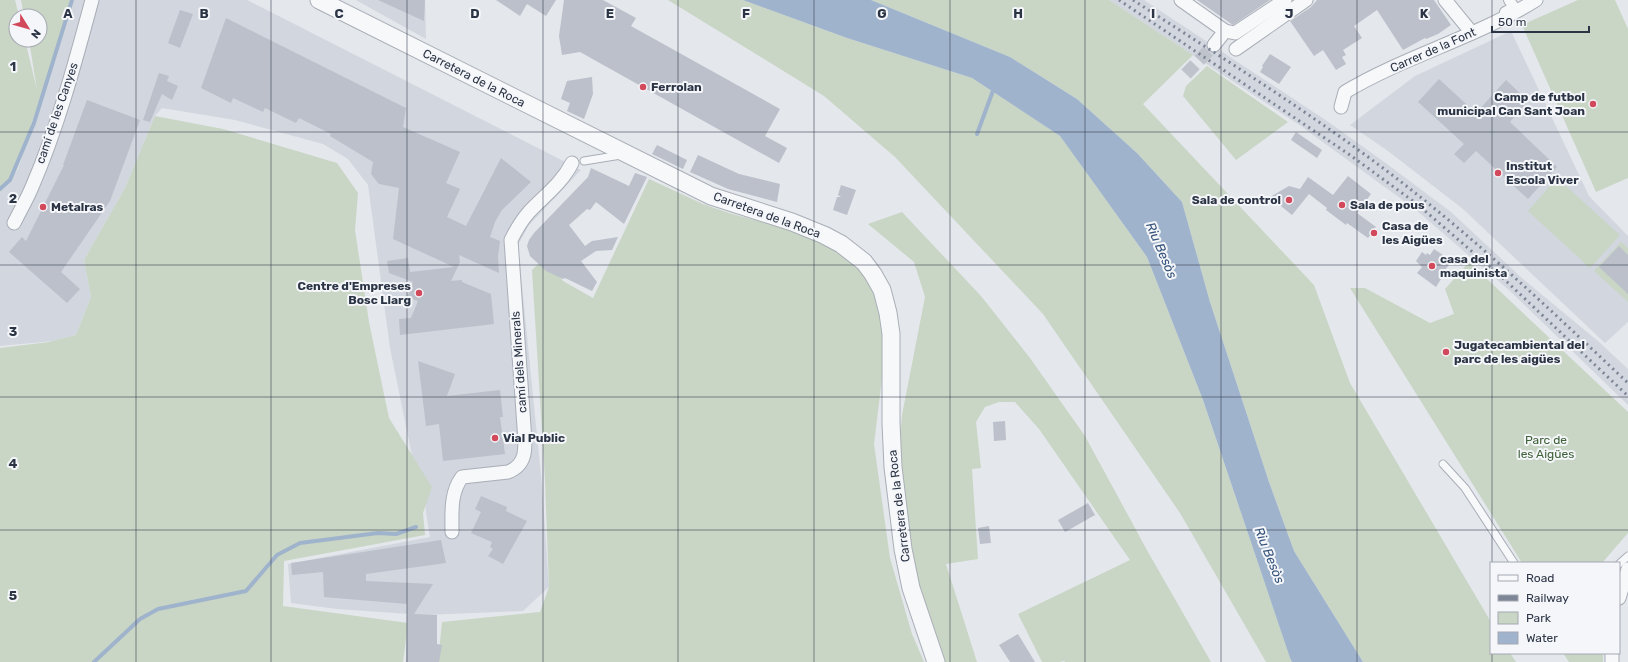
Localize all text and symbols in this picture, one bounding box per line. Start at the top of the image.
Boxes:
text: A [63,6,73,21]
text: B [199,6,209,21]
text: C [334,6,344,21]
text: D [470,6,480,21]
text: E [606,6,614,21]
text: F [742,6,750,21]
text: G [877,6,887,21]
text: H [1013,6,1023,21]
text: I [1151,6,1155,21]
text: J [1285,6,1293,21]
text: K [1420,6,1429,21]
north arrow [8,8,48,48]
scale bar [1492,8,1589,34]
text: 50 m [1498,15,1526,29]
street label: Carrer de la Font [1388,25,1478,75]
text: N [28,27,43,41]
street label: Carretera de la Roca [421,46,527,110]
text: 1 [10,59,16,74]
street label: camí de les Canyes [33,61,81,165]
place label: Ferrolan [651,80,702,94]
marker: Ferrolan [638,82,648,92]
place label: Camp de futbol municipal Can Sant Joan [1437,90,1585,118]
marker: Camp de futbol municipal Can Sant Joan [1588,99,1598,109]
place label: Institut Escola Viver [1506,159,1579,187]
marker: Institut Escola Viver [1493,168,1503,178]
street label: Carretera de la Roca [712,189,822,241]
text: 2 [9,191,17,206]
place label: Sala de control [1192,193,1281,207]
marker: Sala de control [1284,195,1294,205]
place label: Sala de pous [1350,198,1425,212]
place label: Metalras [51,200,104,214]
marker: Sala de pous [1337,200,1347,210]
marker: Metalras [38,202,48,212]
place label: Casa de les Aigües [1382,219,1443,247]
water label: Riu Besòs [1143,220,1180,281]
marker: Casa de les Aigües [1369,228,1379,238]
place label: casa del maquinista [1440,252,1507,280]
marker: casa del maquinista [1427,261,1437,271]
place label: Centre d'Empreses Bosc Llarg [297,279,411,307]
marker: Centre d'Empreses Bosc Llarg [414,288,424,298]
street label: camí dels Minerals [508,311,530,413]
text: 3 [9,324,18,339]
place label: Jugatecambiental del parc de les aigües [1454,338,1585,366]
marker: Jugatecambiental del parc de les aigües [1441,347,1451,357]
place label: Vial Public [503,431,565,445]
marker: Vial Public [490,433,500,443]
park label: Parc de les Aigües [1518,433,1574,461]
street label: Carretera de la Roca [885,449,913,563]
text: 4 [9,456,18,471]
water label: Riu Besòs [1251,525,1288,586]
legend [1490,562,1620,654]
text: Road [1526,571,1554,585]
text: 5 [9,588,17,603]
text: Railway [1526,591,1569,605]
text: Park [1526,611,1552,625]
text: Water [1526,631,1558,645]

